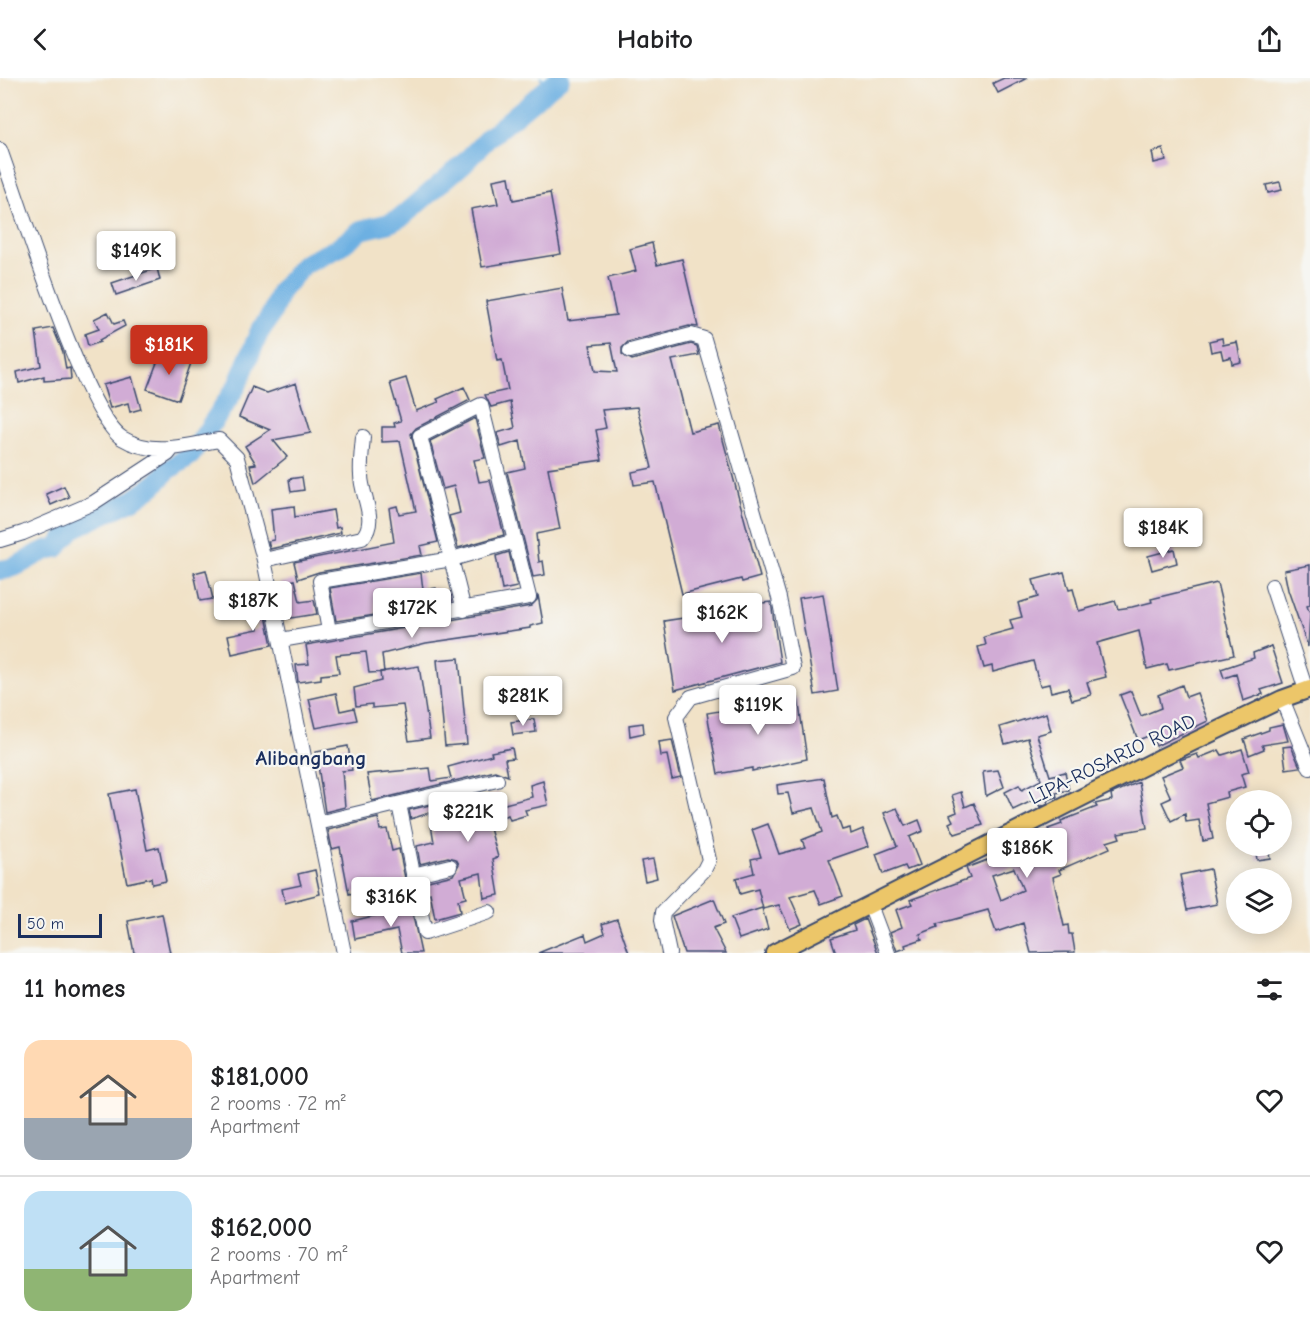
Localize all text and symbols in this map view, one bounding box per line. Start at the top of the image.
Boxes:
icon: back [24,23,57,56]
icon: share [1253,23,1286,56]
text: Habito [617,24,693,55]
pin: $149K [94,231,178,282]
text: $149K [111,239,161,262]
pin: $181K [127,325,211,376]
text: $181K [144,333,194,356]
pin: $184K [1121,508,1205,559]
text: $184K [1138,516,1188,539]
pin: $187K [211,581,295,632]
pin: $172K [370,588,454,639]
text: $187K [228,589,278,612]
pin: $162K [680,593,764,644]
text: $172K [387,596,437,619]
text: $162K [696,601,748,624]
pin: $281K [481,676,565,727]
text: $281K [497,684,549,707]
pin: $119K [716,685,800,736]
text: $119K [733,693,783,716]
street label: LIPA-ROSARIO ROAD [1025,709,1199,809]
district label: Alibangbang [256,746,366,770]
map controls [1226,790,1292,934]
button: locate [1226,790,1292,856]
pin: $221K [426,792,510,843]
text: $221K [442,800,494,823]
pin: $186K [985,828,1069,879]
text: $186K [1001,836,1053,859]
button: layers [1226,868,1292,934]
pin: $316K [349,877,433,928]
text: $316K [365,885,417,908]
scale bar [18,911,102,938]
text: 50 m [27,915,64,933]
icon: filters [1253,973,1286,1006]
text: 11 homes [24,974,125,1004]
text: $181,000 [210,1062,309,1092]
icon: home [72,1064,144,1136]
icon: heart [1253,1084,1286,1117]
text: 2 rooms · 72 m² [210,1092,346,1115]
text: Apartment [210,1115,300,1138]
text: $162,000 [210,1213,312,1243]
icon: home [72,1215,144,1287]
icon: heart [1253,1235,1286,1268]
text: 2 rooms · 70 m² [210,1243,347,1266]
text: Apartment [210,1266,300,1289]

